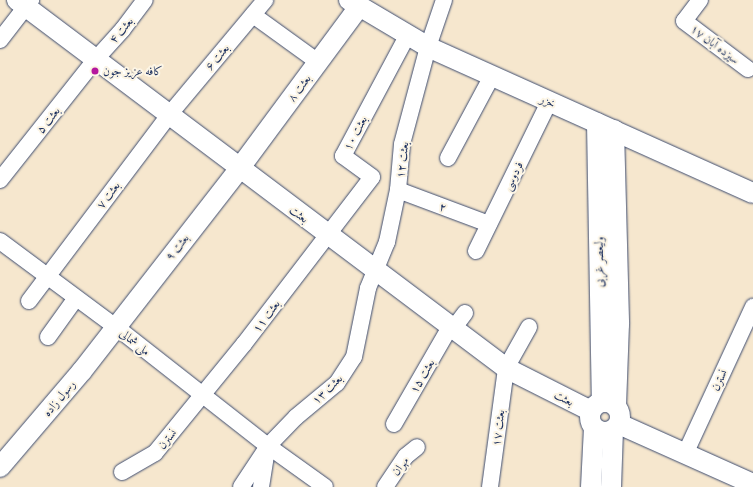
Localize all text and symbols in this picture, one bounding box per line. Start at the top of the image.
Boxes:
street label: بعثت ۴ [106,14,136,46]
street label: سیزده آبان ۱۷ [688,21,742,67]
street label: بعثت ۶ [202,41,232,73]
place label: کافه عزیز جون [103,64,163,78]
marker: کافه عزیز جون [90,66,100,76]
street label: بعثت ۸ [284,72,314,104]
street label: خزر [538,91,558,111]
street label: بعثت ۵ [33,104,63,136]
street label: بعثت ۱۰ [340,113,370,153]
street label: بعثت ۱۲ [393,141,411,179]
street label: فردوسی [500,159,526,193]
street label: بعثت ۷ [93,179,123,211]
street label: ۲ [437,199,449,215]
street label: بعثت [287,202,311,226]
street label: بعثت ۹ [162,231,192,263]
street label: ولیعصر غربی [591,236,607,288]
street label: بعثت ۱۱ [249,297,283,335]
street label: ملی شمالی [117,326,153,358]
street label: بعثت ۱۵ [407,356,437,396]
street label: نسترن [708,367,730,393]
street label: بعثت ۱۳ [309,371,345,407]
street label: رسول زاده [40,377,78,419]
street label: بعثت [552,387,576,409]
street label: بعثت ۱۷ [489,409,507,447]
street label: نسترن [154,426,180,452]
street label: مهران [388,454,412,478]

